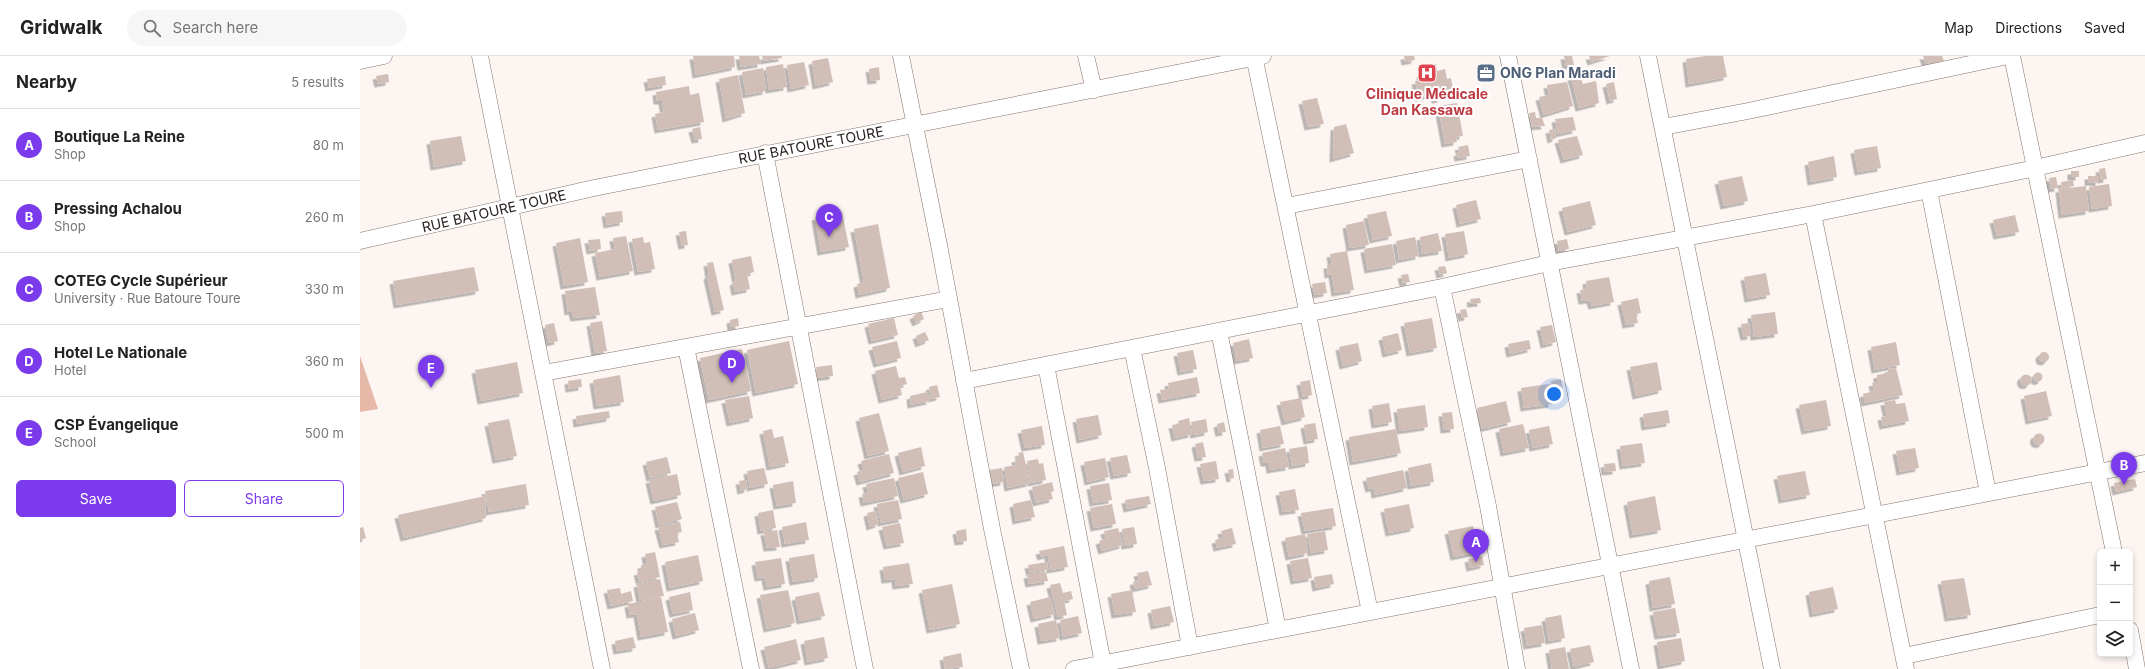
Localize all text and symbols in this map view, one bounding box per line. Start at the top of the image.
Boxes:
search box [127,10,407,46]
text: Gridwalk [20,16,103,39]
icon: search [141,17,163,39]
text: Search here [173,18,258,37]
text: Map [1944,19,1973,36]
text: Directions [1995,19,2062,36]
text: Saved [2084,19,2125,36]
hospital icon: Clinique Médicale Dan Kassawa [1416,62,1438,84]
office icon: ONG Plan Maradi [1475,62,1497,84]
place label: ONG Plan Maradi [1500,64,1616,81]
text: Nearby [16,72,77,92]
text: 5 results [291,74,344,90]
place label: Clinique Médicale Dan Kassawa [1366,85,1488,118]
street label: RUE BATOURE TOURE [737,122,885,167]
text: Boutique La Reine [54,127,185,146]
text: A [24,137,34,153]
text: 80 m [313,137,344,153]
text: Shop [54,146,86,162]
street label: RUE BATOURE TOURE [420,186,568,235]
text: Pressing Achalou [54,199,182,218]
pin: C [816,204,842,237]
text: B [25,209,33,225]
text: 260 m [305,209,344,225]
text: Shop [54,218,86,234]
text: COTEG Cycle Supérieur [54,271,228,290]
text: C [24,281,34,297]
text: 330 m [305,281,344,297]
text: University · Rue Batoure Toure [54,290,241,306]
text: Hotel Le Nationale [54,343,187,362]
pin: D [719,350,745,383]
text: D [24,353,34,369]
text: 360 m [305,353,344,369]
pin: E [418,355,444,388]
text: Hotel [54,362,86,378]
your location [1544,384,1564,404]
text: CSP Évangelique [54,415,178,434]
text: E [25,425,33,441]
text: 500 m [305,425,344,441]
text: School [54,434,96,450]
pin: B [2111,452,2137,485]
button: Save [16,480,176,517]
button: Share [184,480,344,517]
pin: A [1463,529,1489,562]
map controls [2097,549,2133,657]
button: + [2097,549,2133,585]
button: − [2097,585,2133,621]
button: layers [2097,621,2133,657]

